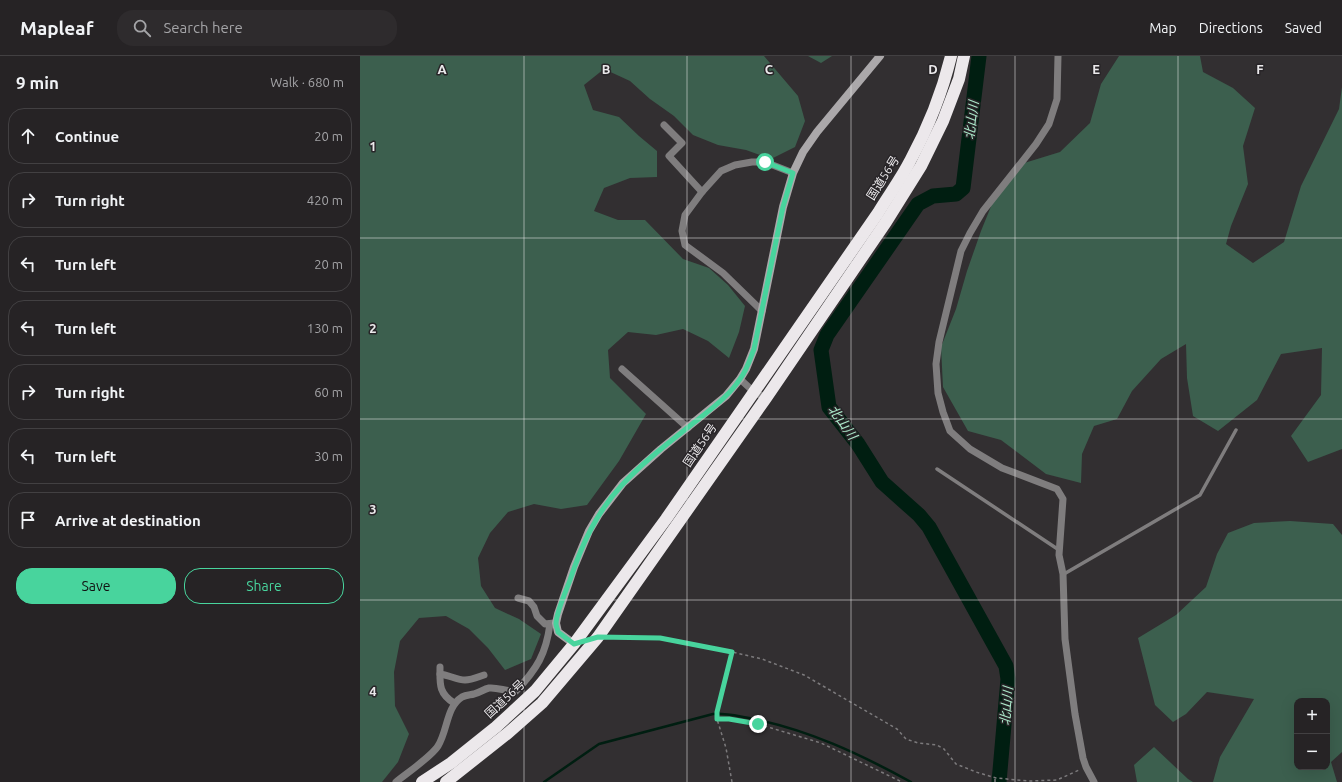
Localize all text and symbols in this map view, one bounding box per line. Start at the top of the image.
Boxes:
search box [117,10,397,46]
text: Mapleaf [20,17,93,39]
icon: search [131,17,153,39]
text: Search here [163,19,243,36]
text: Map [1149,20,1177,36]
text: Directions [1199,20,1263,36]
text: Saved [1285,20,1322,36]
text: A [437,62,447,76]
text: B [602,62,611,76]
text: C [765,62,774,76]
text: D [928,62,938,76]
text: E [1092,62,1100,76]
text: F [1256,62,1264,76]
text: 9 min [16,73,59,92]
text: Walk · 680 m [270,75,344,89]
water label: 北山川 [962,98,981,140]
icon: ahead [17,125,39,147]
text: Continue [55,128,119,145]
text: 20 m [314,129,343,143]
text: 1 [369,139,377,153]
route start [756,153,774,171]
street label: 国道56号 [864,153,901,202]
icon: right [17,189,39,211]
text: Turn right [55,192,125,209]
text: 420 m [307,193,343,207]
icon: left [17,253,39,275]
text: Turn left [55,256,116,273]
text: 20 m [314,257,343,271]
icon: left [17,317,39,339]
text: Turn left [55,320,116,337]
text: 130 m [307,321,343,335]
text: 2 [369,321,377,335]
icon: right [17,381,39,403]
text: Turn right [55,384,125,401]
text: 60 m [314,385,343,399]
water label: 北山川 [826,402,861,444]
street label: 国道56号 [680,421,719,469]
icon: left [17,445,39,467]
text: Turn left [55,448,116,465]
text: 30 m [314,449,343,463]
text: 3 [369,502,377,516]
icon: arrive [17,509,39,531]
text: Arrive at destination [55,512,201,529]
button: Save [16,568,176,604]
button: Share [184,568,344,604]
street label: 国道56号 [482,677,527,720]
text: 4 [369,684,377,698]
water label: 北山川 [997,684,1015,726]
map controls [1294,698,1330,770]
button: + [1294,698,1330,734]
route end [749,715,767,733]
button: − [1294,734,1330,770]

